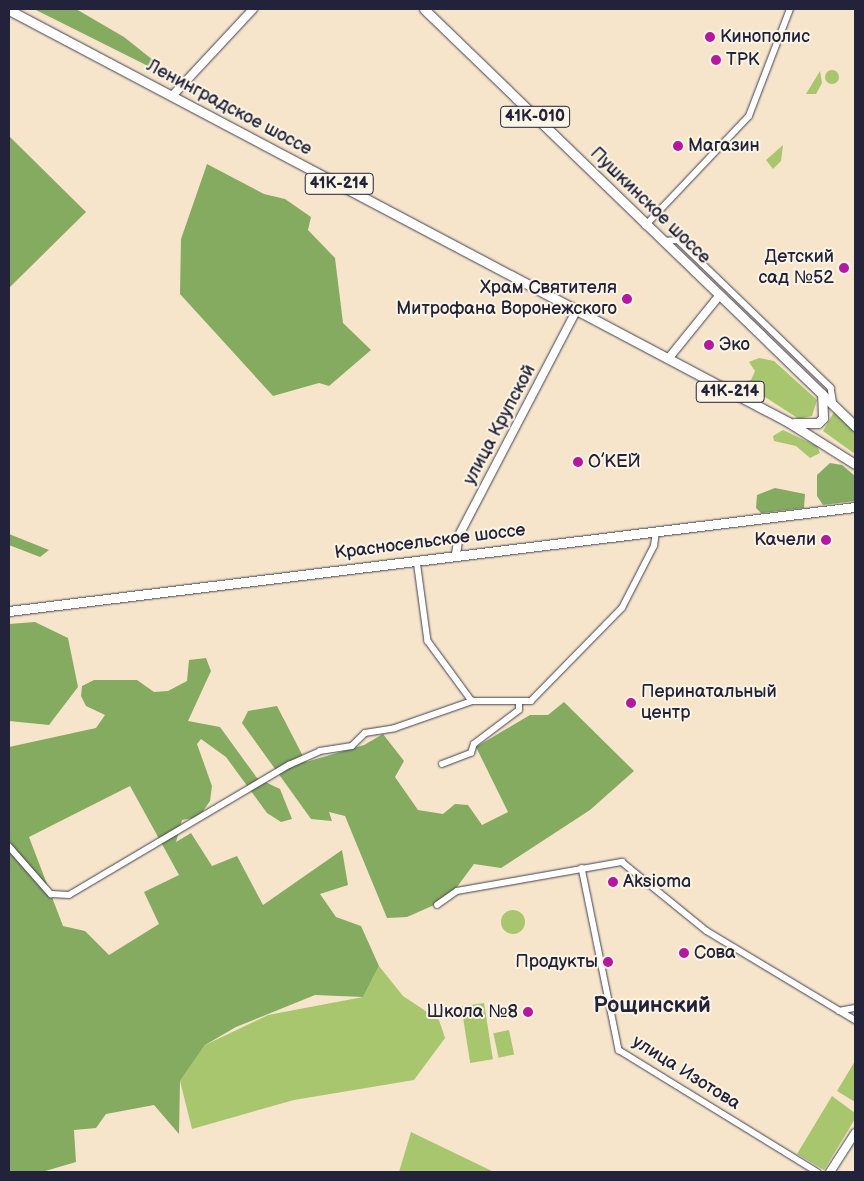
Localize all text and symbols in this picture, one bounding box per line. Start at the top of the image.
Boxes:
place label: Кинополис [720,26,810,48]
marker: Кинополис [704,31,716,43]
place label: ТРК [726,49,759,71]
marker: ТРК [710,54,722,66]
street label: Ленинградское шоссе [143,55,315,161]
road number: 41К-010 [500,104,570,130]
place label: Магазин [688,135,760,157]
marker: Магазин [672,140,684,152]
street label: Пушкинское шоссе [585,143,715,269]
road number: 41К-214 [304,170,374,198]
place label: Детский сад №52 [758,247,834,290]
marker: Детский сад №52 [838,262,850,274]
place label: Храм Святителя Митрофана Воронежского [396,278,617,320]
marker: Храм Святителя Митрофана Воронежского [621,293,633,305]
place label: Эко [719,334,750,356]
marker: Эко [703,339,715,351]
street label: улица Крупской [459,361,541,489]
road number: 41К-214 [695,378,765,406]
place label: О’КЕЙ [588,451,641,473]
marker: О’КЕЙ [572,456,584,468]
street label: Красносельское шоссе [333,520,527,564]
place label: Качели [754,529,816,551]
marker: Качели [820,534,832,546]
place label: Перинатальный центр [641,682,777,724]
marker: Перинатальный центр [625,697,637,709]
place label: Aksioma [623,871,691,893]
marker: Aksioma [607,876,619,888]
place label: Сова [694,942,736,964]
marker: Сова [678,947,690,959]
place label: Продукты [515,951,598,973]
marker: Продукты [602,956,614,968]
district label: Рощинский [593,993,711,1019]
place label: Школа №8 [427,1001,518,1023]
marker: Школа №8 [522,1006,534,1018]
street label: улица Изотова [628,1031,744,1115]

